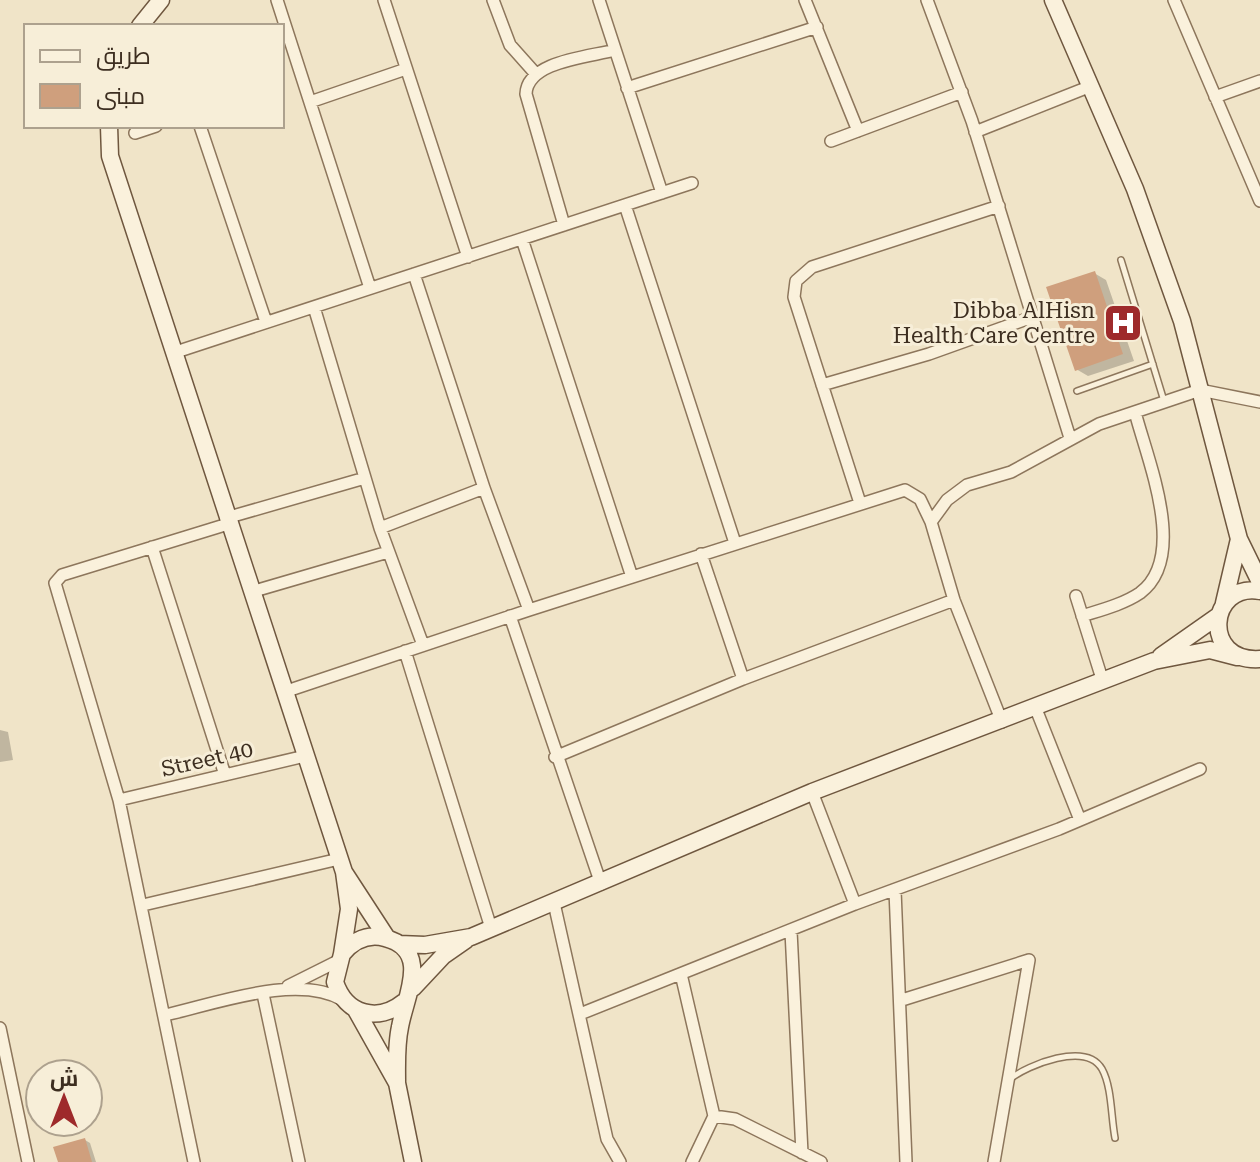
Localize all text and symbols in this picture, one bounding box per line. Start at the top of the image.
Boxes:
legend [24,24,284,128]
text: طريق [96,42,151,71]
text: مبنى [96,82,145,110]
place label: Dibba AlHisn Health Care Centre [893,298,1095,348]
hospital icon: Dibba AlHisn Health Care Centre [1102,302,1144,344]
street label: Street 40 [159,736,255,782]
north arrow [24,1058,104,1138]
text: ش [50,1066,78,1092]

